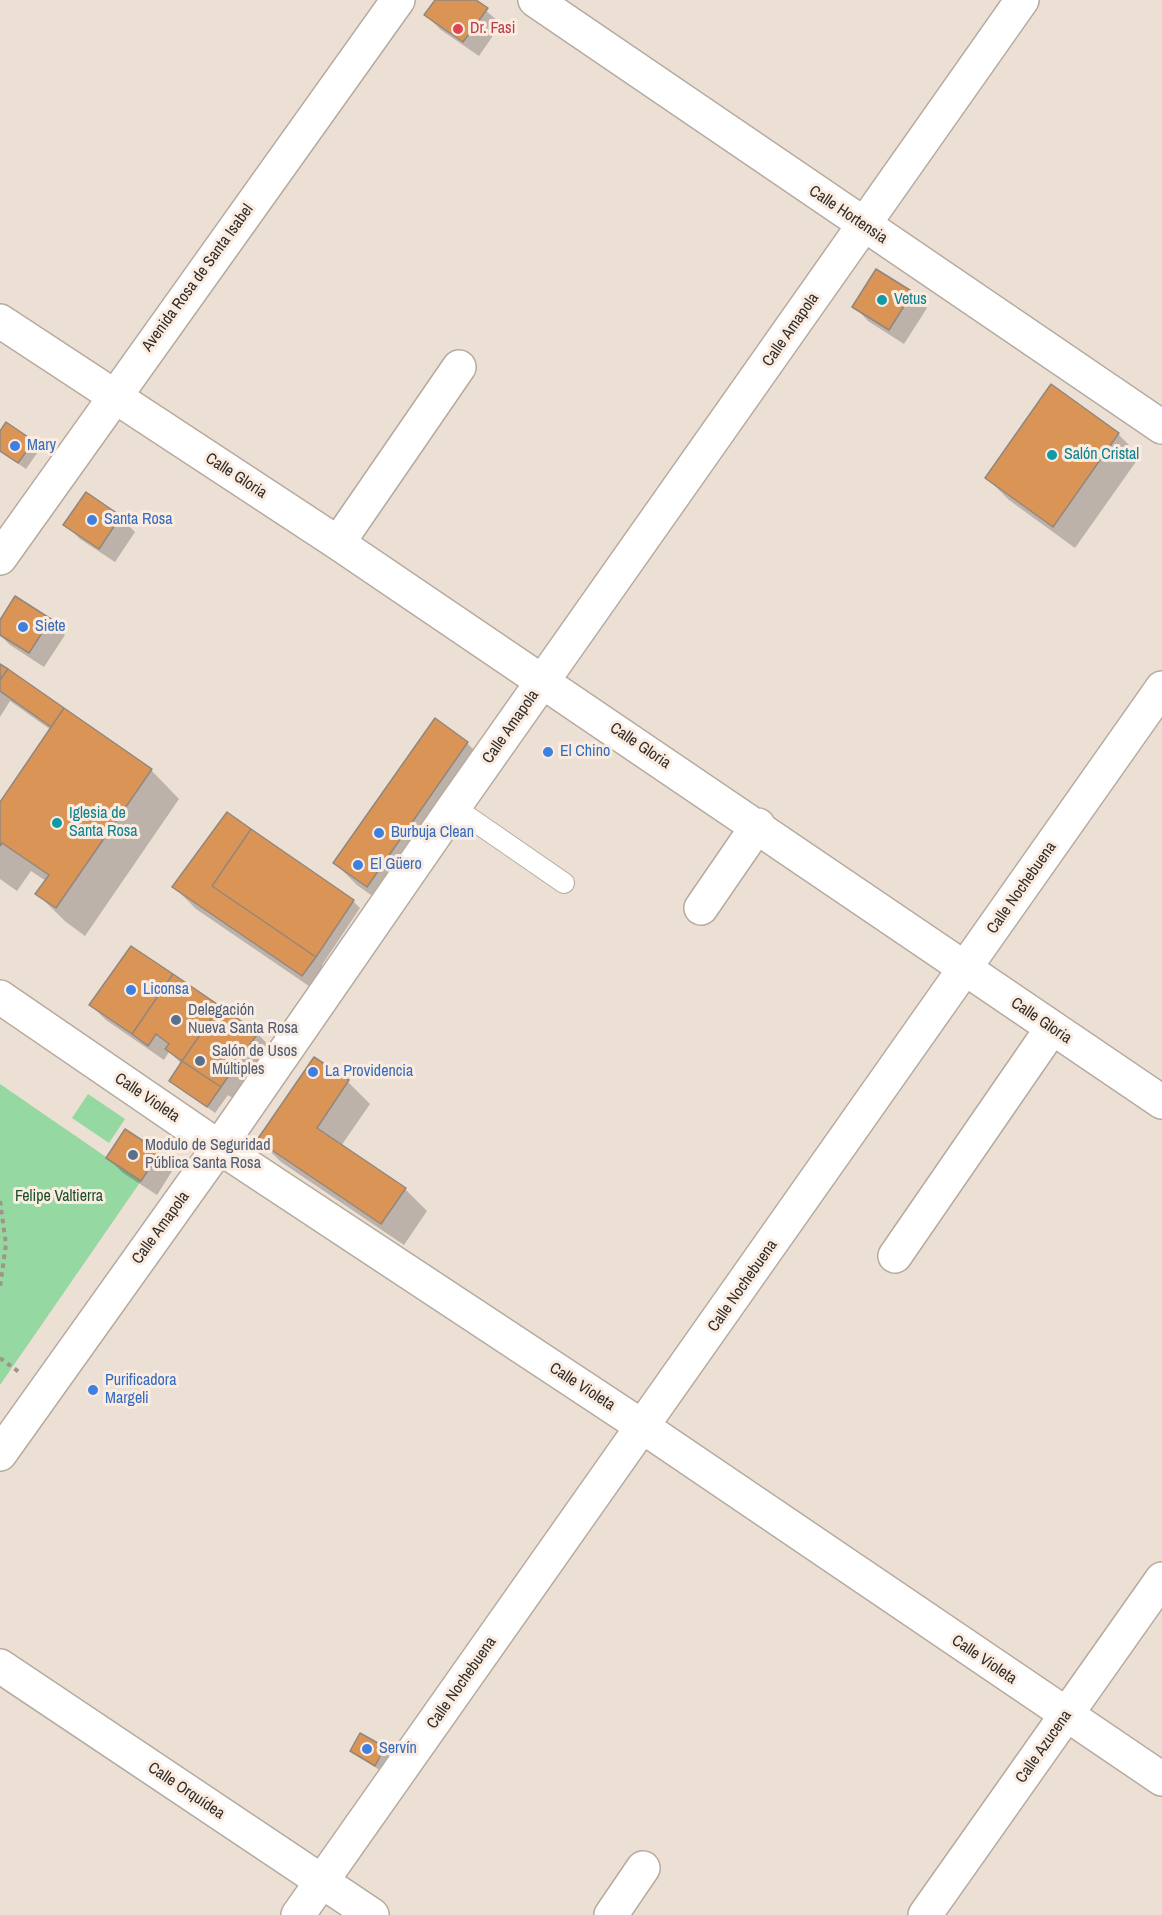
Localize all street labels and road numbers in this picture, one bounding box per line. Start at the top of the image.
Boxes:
street label: Calle Hortensia [805,182,891,248]
street label: Avenida Rosa de Santa Isabel [138,201,258,355]
street label: Calle Amapola [759,290,823,370]
street label: Calle Gloria [202,449,270,503]
street label: Calle Amapola [479,687,543,767]
street label: Calle Gloria [606,719,674,773]
street label: Calle Nochebuena [983,838,1061,938]
street label: Calle Gloria [1007,994,1075,1048]
street label: Calle Violeta [111,1069,183,1127]
street label: Calle Amapola [128,1188,194,1268]
street label: Calle Nochebuena [704,1236,782,1336]
street label: Calle Violeta [546,1359,618,1415]
street label: Calle Violeta [948,1631,1020,1689]
street label: Calle Nochebuena [423,1633,501,1733]
street label: Calle Azucena [1012,1707,1076,1787]
street label: Calle Orquídea [144,1758,228,1824]

